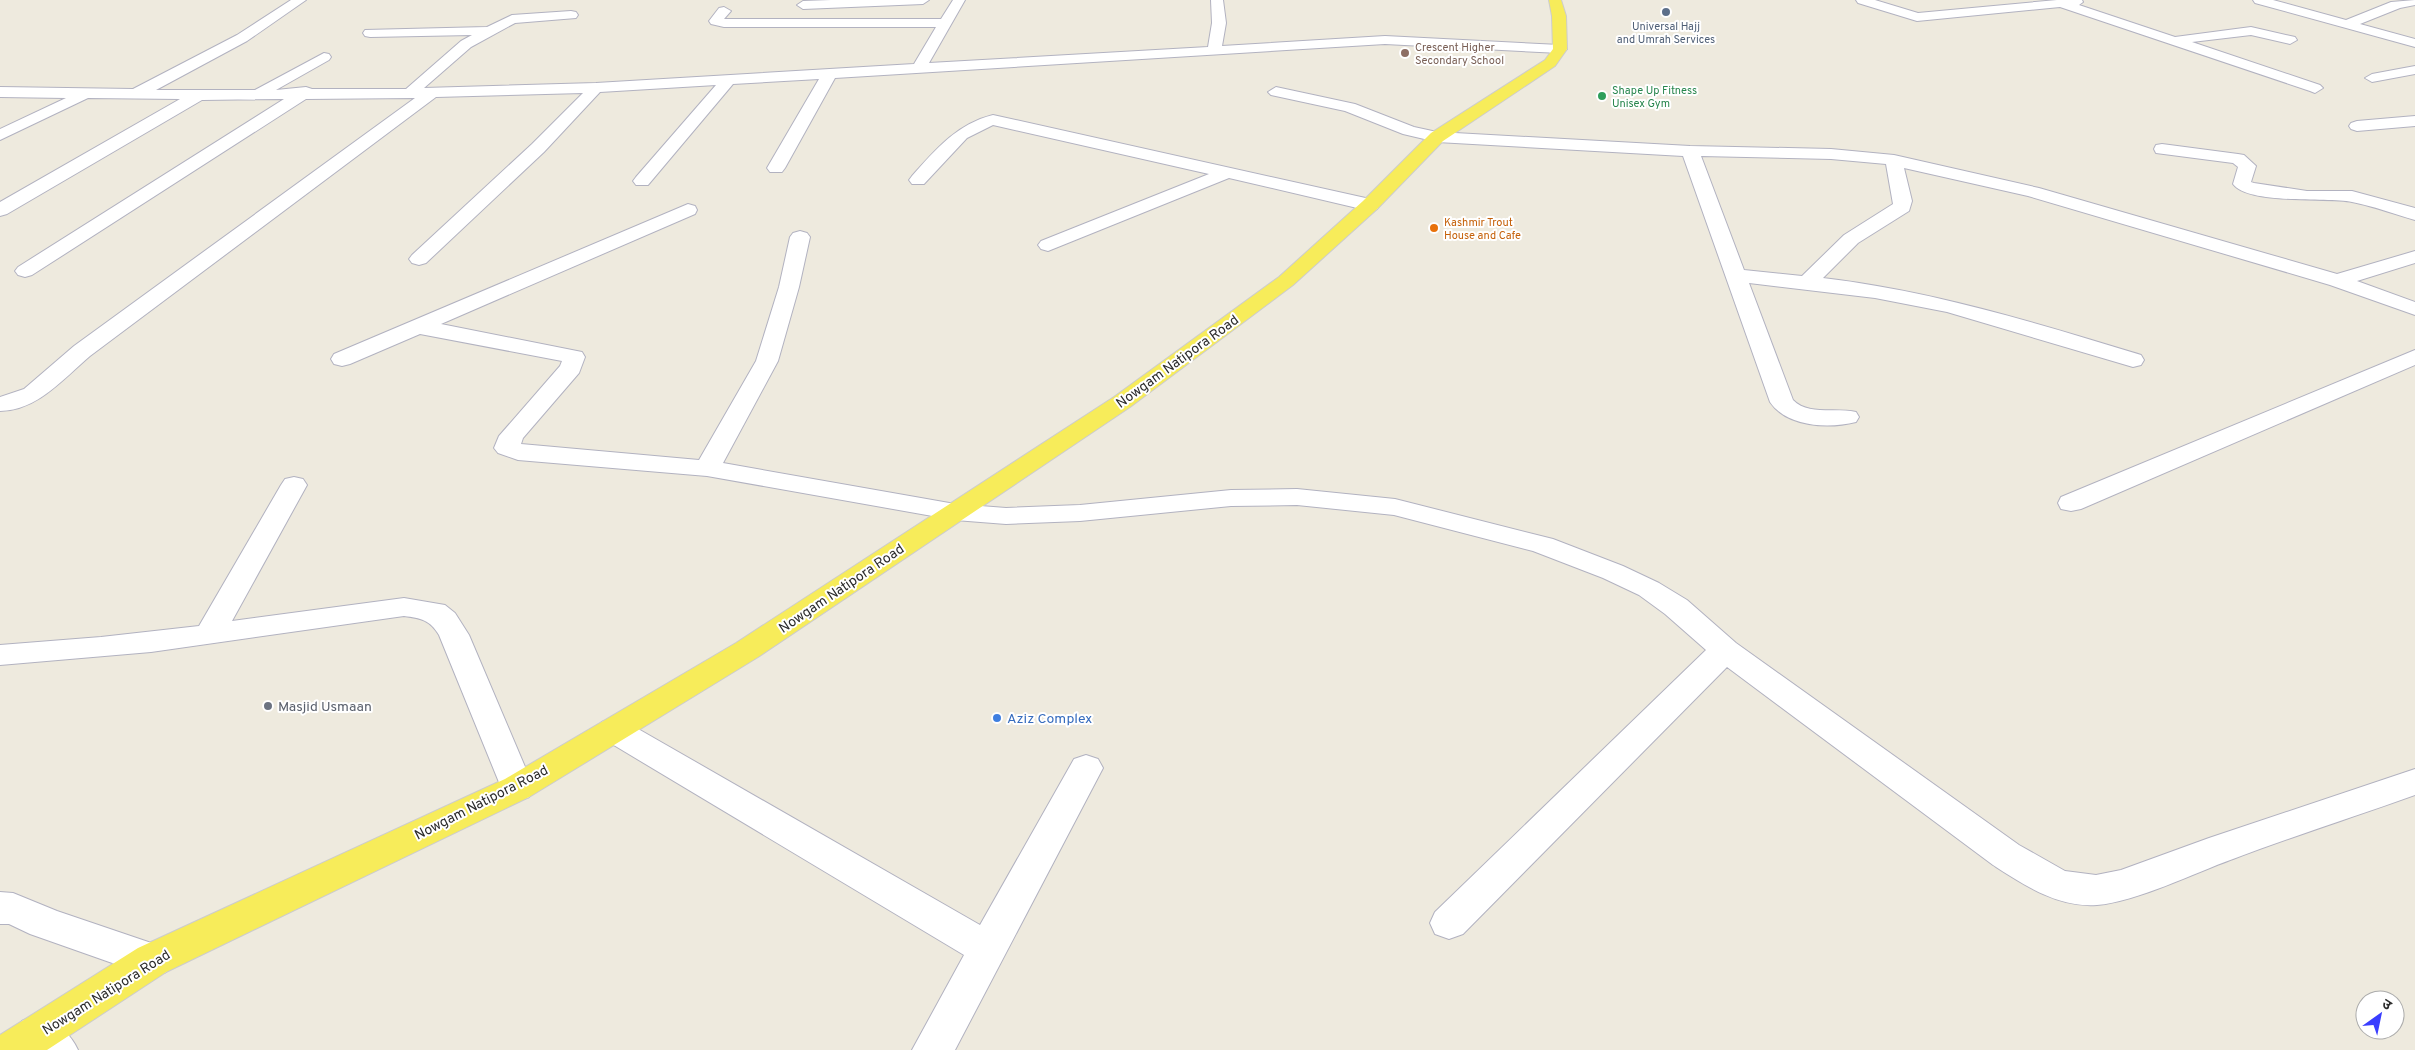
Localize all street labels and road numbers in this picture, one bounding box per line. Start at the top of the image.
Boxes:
street label: Nowgam Natipora Road [1113,312,1243,412]
street label: Nowgam Natipora Road [776,541,908,638]
street label: Nowgam Natipora Road [412,762,551,844]
street label: Nowgam Natipora Road [40,947,174,1040]

